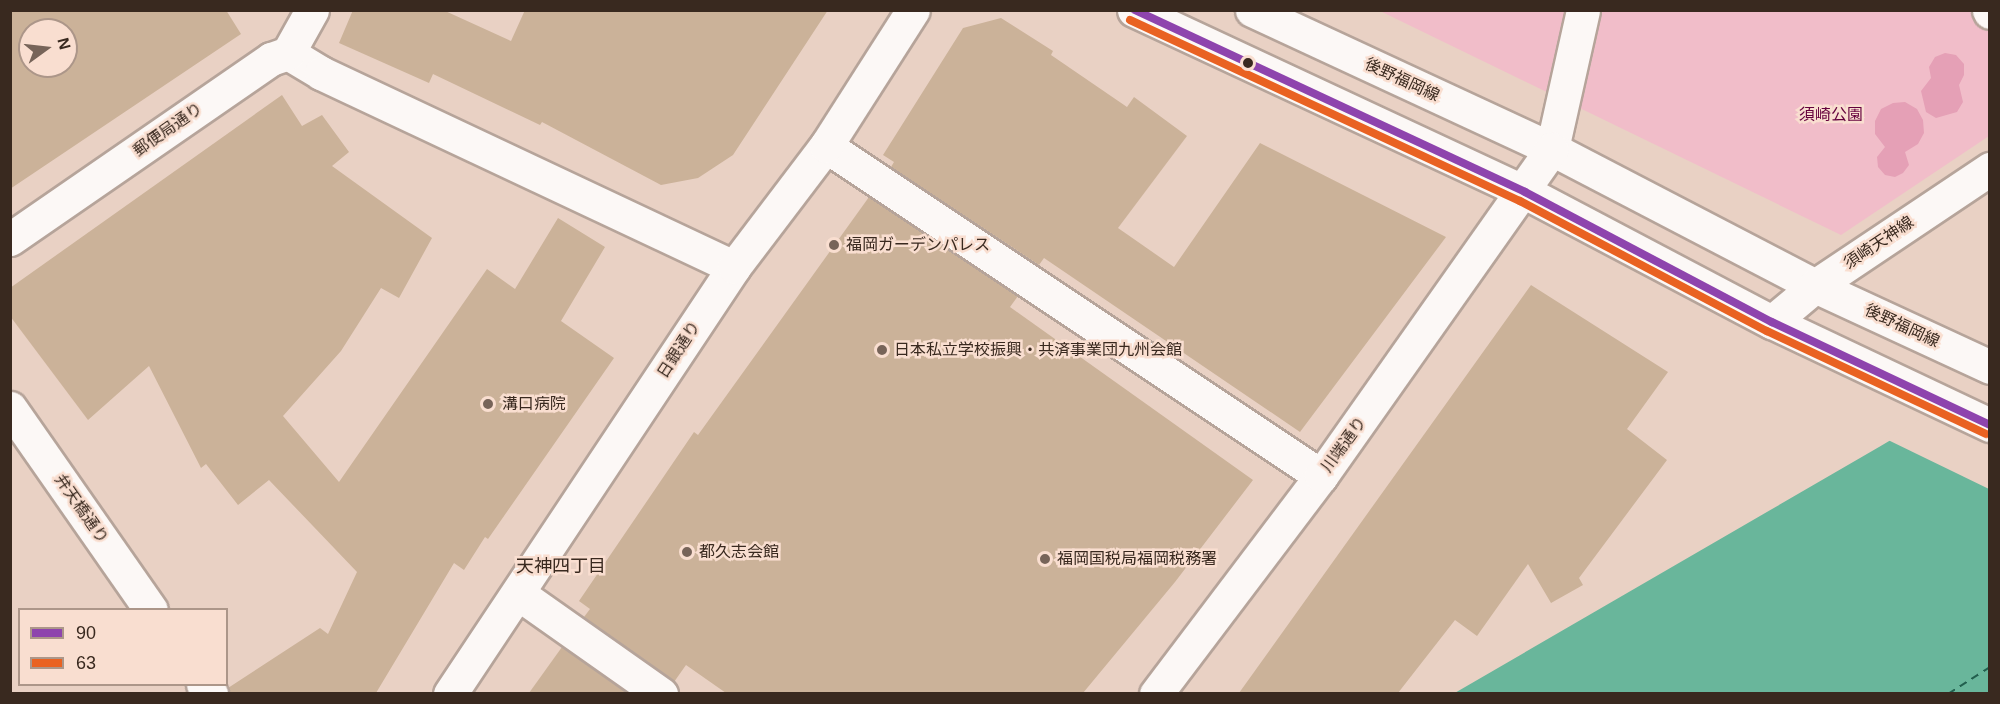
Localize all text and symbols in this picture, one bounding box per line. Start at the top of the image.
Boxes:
north arrow [18,18,78,78]
text: N [54,36,74,52]
street label: 後野福岡線 [1362,54,1442,106]
unlabelled marker [1242,57,1254,69]
street label: 郵便局通り [130,99,206,161]
park label: 須崎公園 [1799,105,1863,125]
street label: 須崎天神線 [1840,213,1918,273]
place label: 福岡ガーデンパレス [846,235,990,255]
marker: 福岡ガーデンパレス [827,238,841,252]
street label: 後野福岡線 [1862,300,1942,352]
street label: 日銀通り [654,318,704,382]
place label: 日本私立学校振興・共済事業団九州会館 [894,340,1182,360]
marker: 日本私立学校振興・共済事業団九州会館 [875,343,889,357]
place label: 溝口病院 [502,394,566,414]
marker: 溝口病院 [479,395,497,413]
street label: 川端通り [1317,413,1371,477]
street label: 弁天橋通り [50,471,112,547]
place label: 都久志会館 [699,542,779,562]
marker: 都久志会館 [680,545,694,559]
place label: 福岡国税局福岡税務署 [1057,549,1217,569]
marker: 福岡国税局福岡税務署 [1038,552,1052,566]
district label: 天神四丁目 [516,555,606,577]
legend [18,608,228,686]
text: 90 [76,623,96,643]
text: 63 [76,653,96,673]

